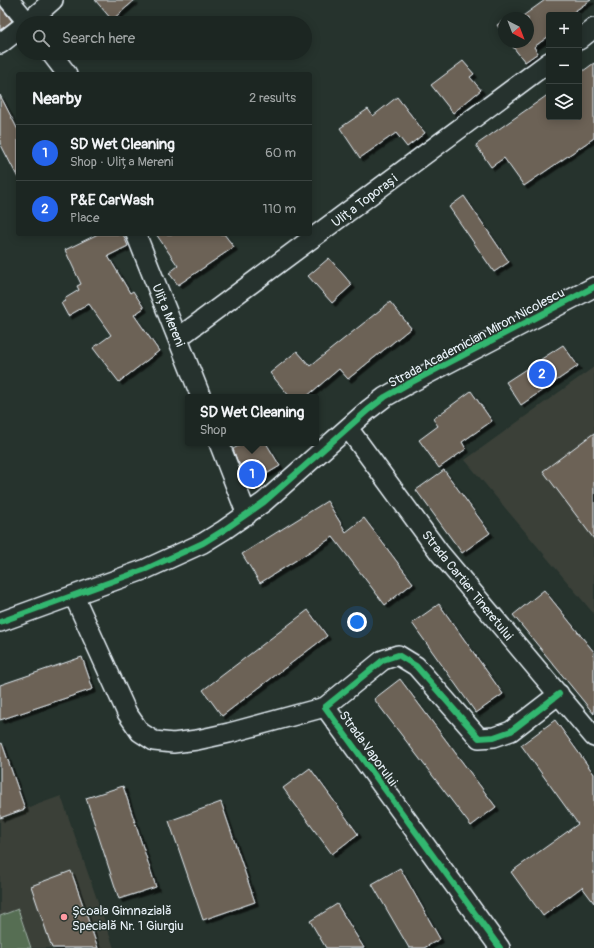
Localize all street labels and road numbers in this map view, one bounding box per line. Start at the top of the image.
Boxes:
street label: Ulița Toporași [329,171,401,231]
street label: Ulița Mereni [148,281,188,349]
street label: Strada Academician Miron Nicolescu [386,284,567,391]
street label: Strada Cartier Tineretului [418,528,516,644]
street label: Strada Vaporului [336,708,401,789]

